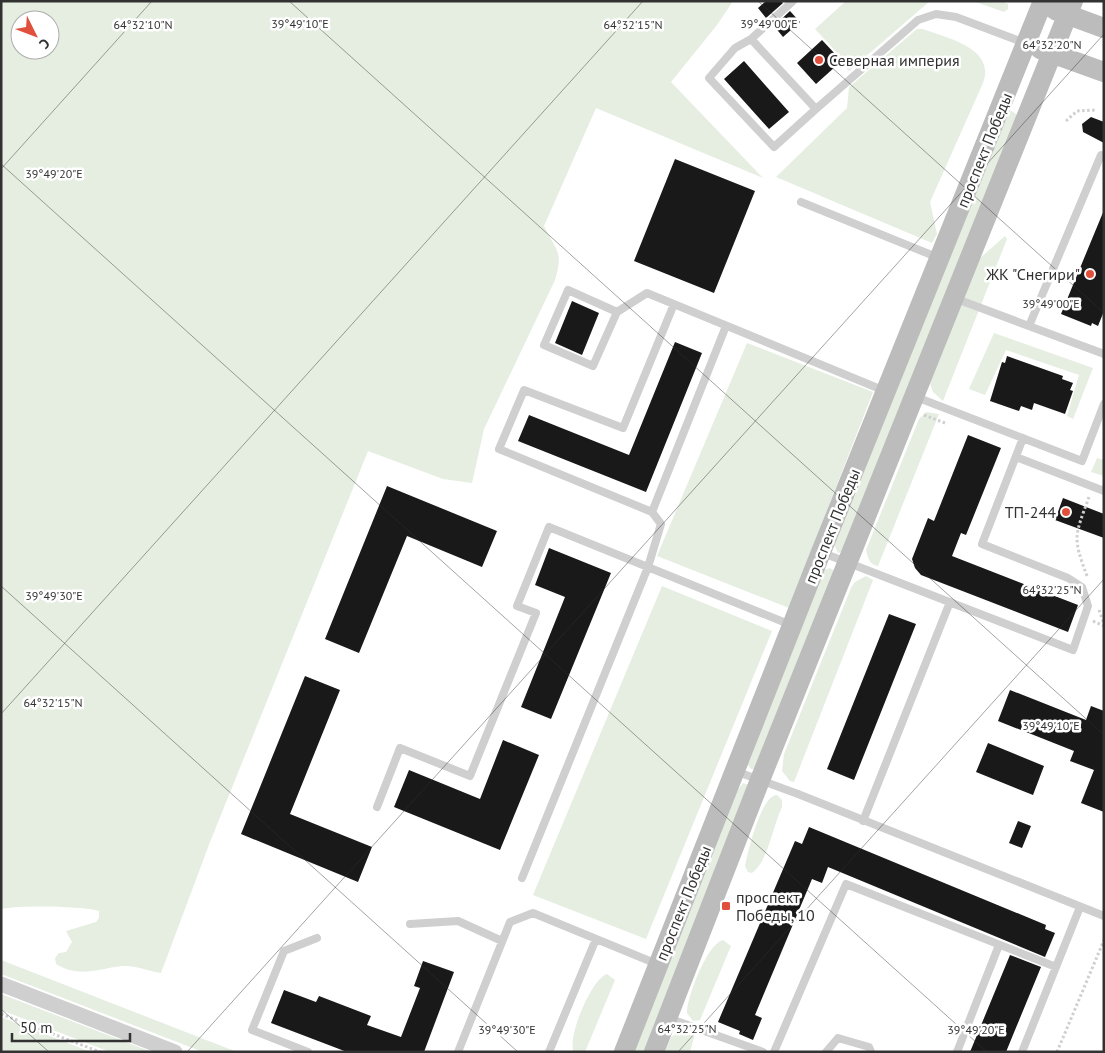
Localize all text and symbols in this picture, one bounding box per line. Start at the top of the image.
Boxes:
north arrow [10,10,60,60]
text: 39°49'10"E [271,16,329,31]
text: 39°49'00"E [740,16,798,31]
text: 64°32'10"N [113,17,173,32]
text: 64°32'15"N [603,17,663,32]
text: С [35,35,54,53]
text: 64°32'20"N [1022,37,1082,52]
place label: Северная империя [829,50,960,70]
marker: Северная империя [813,54,825,66]
street label: проспект Победы [952,90,1016,210]
text: 39°49'20"E [25,166,83,181]
place label: ЖК "Снегири" [985,264,1080,284]
marker: ЖК "Снегири" [1084,268,1096,280]
text: 39°49'00"E [1022,296,1080,311]
street label: проспект Победы [800,466,864,586]
place label: ТП-244 [1005,502,1056,522]
marker: ТП-244 [1060,506,1072,518]
text: 64°32'25"N [1022,582,1082,597]
text: 39°49'30"E [25,588,83,603]
text: 64°32'15"N [23,695,83,710]
text: 39°49'10"E [1022,718,1080,733]
street label: проспект Победы [651,843,715,963]
place label: проспект Победы, 10 [736,887,815,925]
marker: проспект Победы, 10 [720,900,732,912]
scale bar [12,1010,130,1042]
text: 50 m [20,1018,53,1037]
text: 64°32'25"N [657,1021,717,1036]
text: 39°49'30"E [478,1022,536,1037]
text: 39°49'20"E [947,1022,1005,1037]

